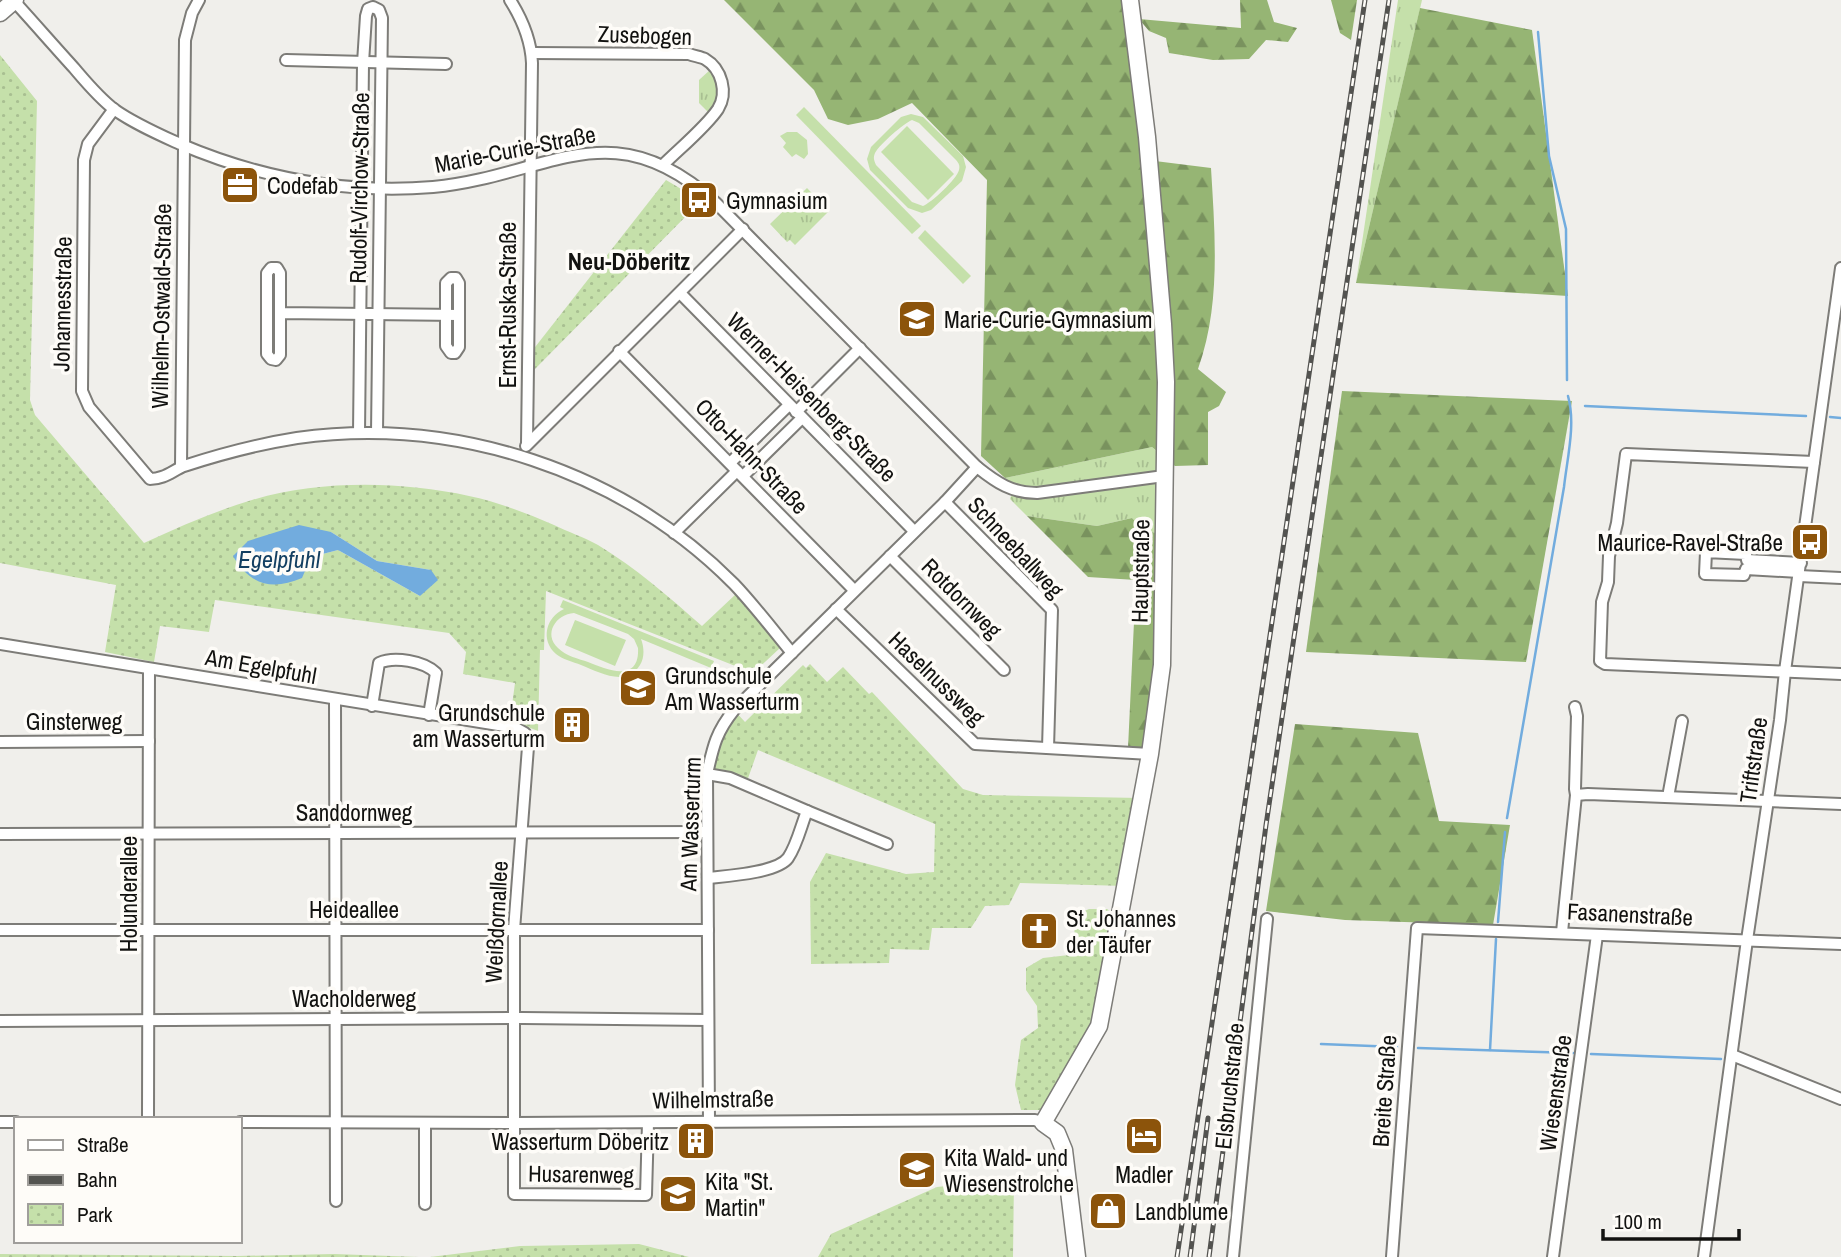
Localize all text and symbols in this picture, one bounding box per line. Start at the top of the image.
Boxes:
street label: Zusebogen [597,18,693,52]
street label: Rudolf-Virchow-Straße [342,92,376,284]
street label: Marie-Curie-Straße [432,118,598,180]
office icon: Codefab [219,164,261,206]
place label: Codefab [267,170,338,201]
bus stop icon: Gymnasium [678,179,720,221]
place label: Gymnasium [726,185,828,216]
street label: Wilhelm-Ostwald-Straße [144,203,178,409]
street label: Ernst-Ruska-Straße [492,222,523,388]
street label: Johannesstraße [45,236,79,372]
district label: Neu-Döberitz [568,245,690,277]
school or university icon: Marie-Curie-Gymnasium [896,298,938,340]
place label: Marie-Curie-Gymnasium [944,304,1153,335]
street label: Werner-Heisenberg-Straße [720,305,904,489]
street label: Otto-Hahn-Straße [689,391,815,521]
street label: Schneeballweg [961,490,1071,605]
street label: Hauptstraße [1124,519,1156,623]
bus stop icon: Maurice-Ravel-Straße [1789,521,1831,563]
place label: Maurice-Ravel-Straße [1598,527,1783,558]
water label: Egelpfuhl [238,543,321,575]
street label: Rotdornweg [915,551,1009,645]
street label: Haselnussweg [882,624,992,732]
street label: Am Egelpfuhl [202,641,319,691]
place label: Grundschule Am Wasserturm [664,660,799,717]
school or university icon: Grundschule Am Wasserturm [617,667,659,709]
place label: Grundschule am Wasserturm [413,697,545,754]
building icon: Grundschule am Wasserturm [551,704,593,746]
street label: Ginsterweg [26,706,123,737]
street label: Triftstraße [1732,715,1774,805]
street label: Am Wasserturm [672,756,708,893]
street label: Sanddornweg [296,797,413,828]
street label: Holunderallee [113,836,144,952]
street label: Weißdornallee [477,860,515,984]
street label: Heideallee [309,894,399,925]
street label: Fasanenstraße [1566,895,1694,933]
place label: St. Johannes der Täufer [1066,903,1176,960]
church icon: St. Johannes der Täufer [1018,910,1060,952]
street label: Wacholderweg [292,983,417,1014]
street label: Elsbruchstraße [1207,1021,1251,1151]
street label: Wiesenstraße [1531,1033,1579,1153]
street label: Breite Straße [1365,1034,1403,1148]
street label: Wilhelmstraße [652,1082,774,1116]
hotel icon: Madler [1123,1115,1165,1157]
legend [14,1117,242,1243]
building icon: Wasserturm Döberitz [675,1120,717,1162]
place label: Wasserturm Döberitz [492,1126,669,1157]
text: Straße [77,1130,129,1159]
place label: Kita Wald- und Wiesenstrolche [944,1142,1074,1199]
school or university icon: Kita Wald- und Wiesenstrolche [896,1149,938,1191]
street label: Husarenweg [528,1158,635,1190]
place label: Madler [1115,1159,1174,1190]
text: Bahn [77,1165,117,1194]
place label: Kita "St. Martin" [705,1166,774,1223]
school or university icon: Kita "St. Martin" [657,1173,699,1215]
shop icon: Landblume [1087,1190,1129,1232]
place label: Landblume [1135,1196,1228,1227]
scale bar [1603,1198,1740,1242]
text: Park [77,1200,113,1229]
text: 100 m [1614,1207,1662,1236]

